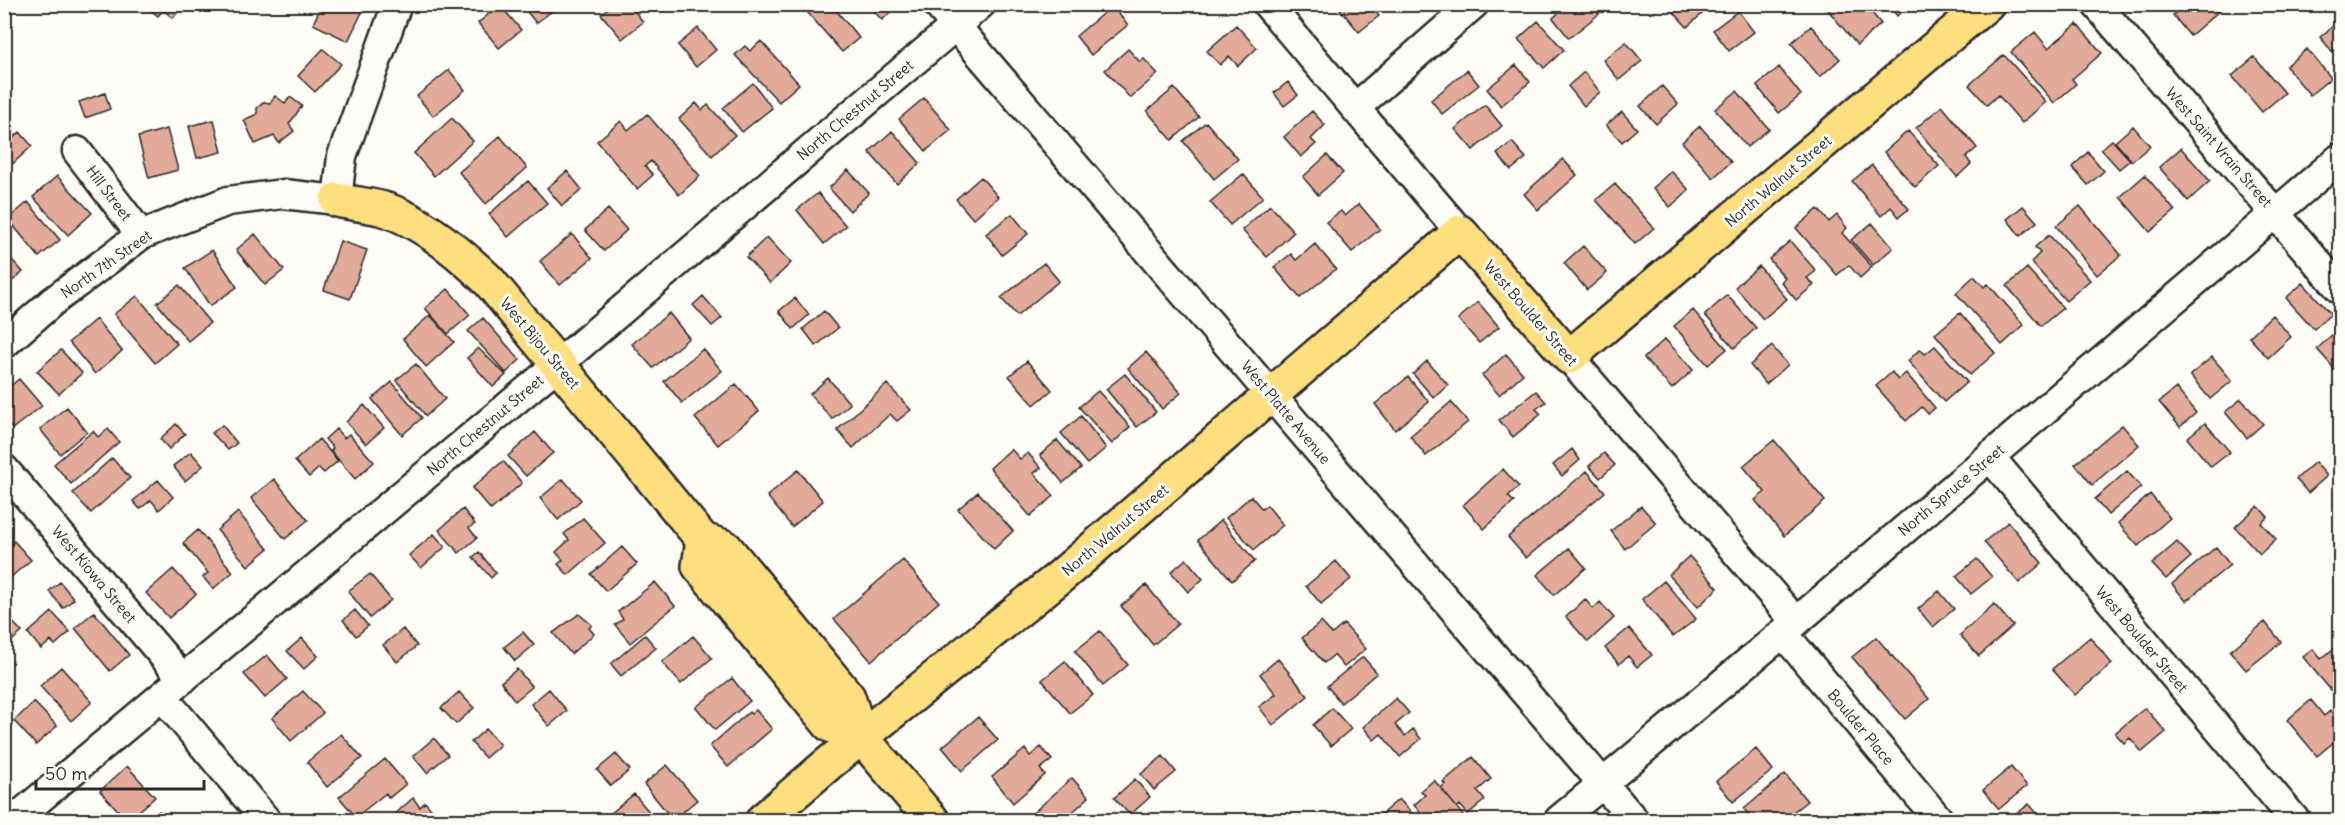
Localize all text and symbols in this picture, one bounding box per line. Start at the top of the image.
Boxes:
street label: North Chestnut Street [793,56,917,164]
street label: West Saint Vrain Street [2162,83,2276,211]
street label: North Walnut Street [1721,131,1835,231]
street label: Hill Street [82,162,136,224]
street label: North 7th Street [57,226,155,302]
street label: West Boulder Street [1480,256,1582,370]
street label: West Bijou Street [496,293,584,393]
street label: West Platte Avenue [1237,356,1335,468]
street label: North Chestnut Street [423,371,547,479]
street label: North Spruce Street [1894,440,2008,540]
street label: North Walnut Street [1058,480,1172,580]
street label: West Kiowa Street [48,521,140,627]
street label: West Boulder Street [2092,582,2192,696]
street label: Boulder Place [1824,685,1898,769]
scale bar [36,753,204,791]
text: 50 m [45,762,87,785]

